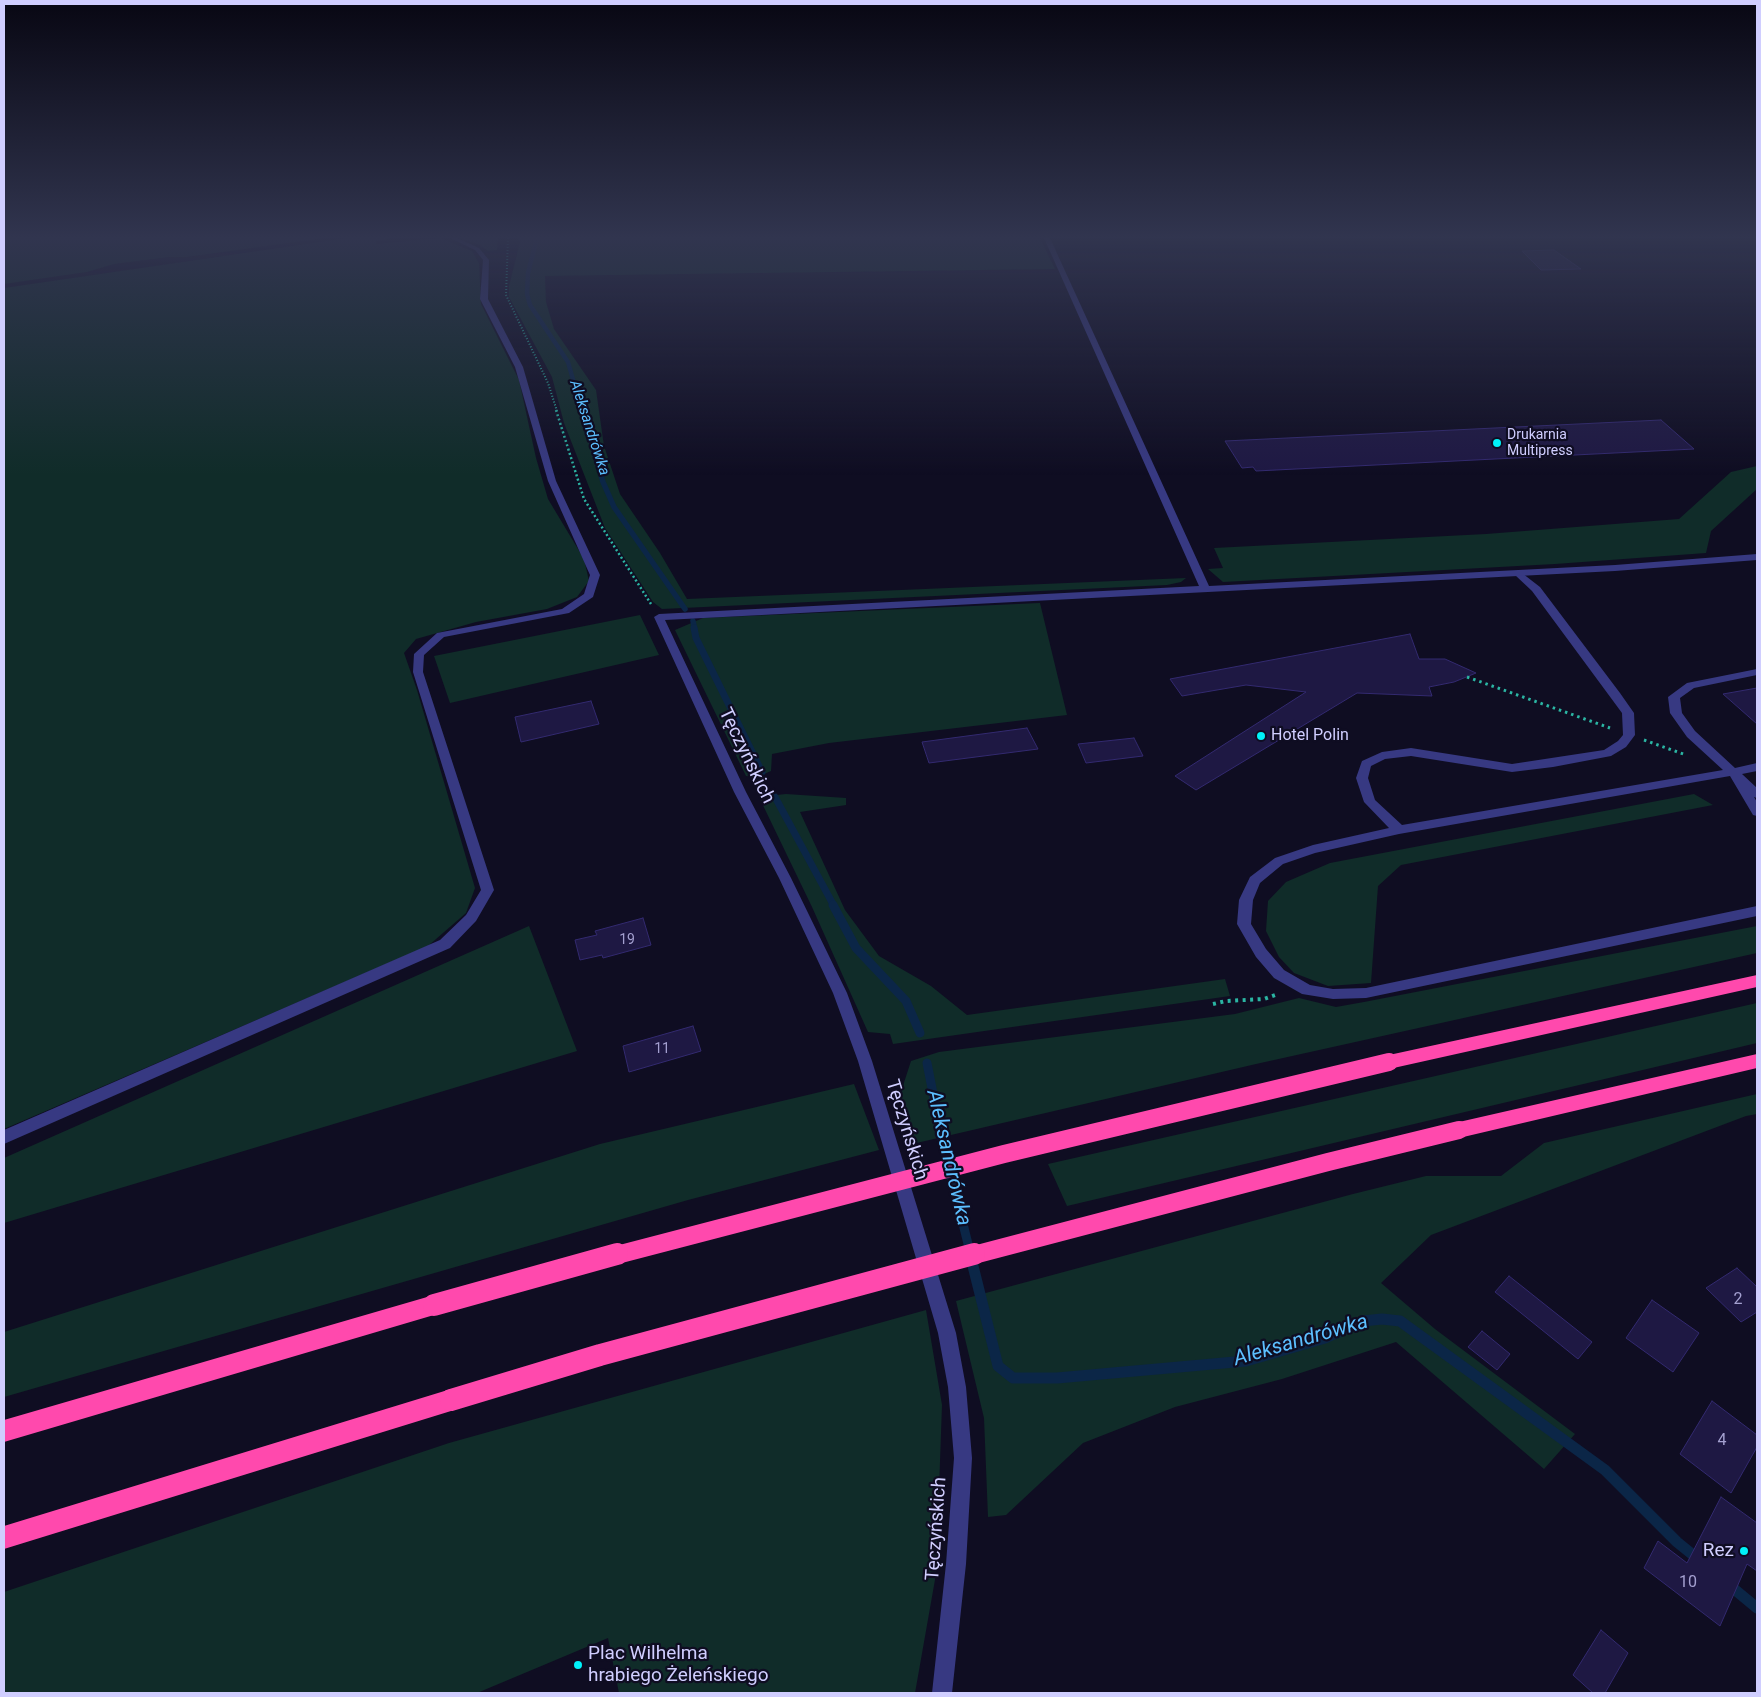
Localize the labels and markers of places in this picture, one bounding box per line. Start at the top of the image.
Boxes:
place label: Drukarnia Multipress [1507,427,1573,460]
marker: Drukarnia Multipress [1491,437,1503,449]
place label: Hotel Polin [1271,726,1349,746]
marker: Hotel Polin [1255,730,1267,742]
place label: Rez [1703,1540,1734,1562]
marker: Rez [1738,1545,1750,1557]
place label: Plac Wilhelma hrabiego Żeleńskiego [588,1643,769,1687]
marker: Plac Wilhelma hrabiego Żeleńskiego [572,1659,584,1671]

